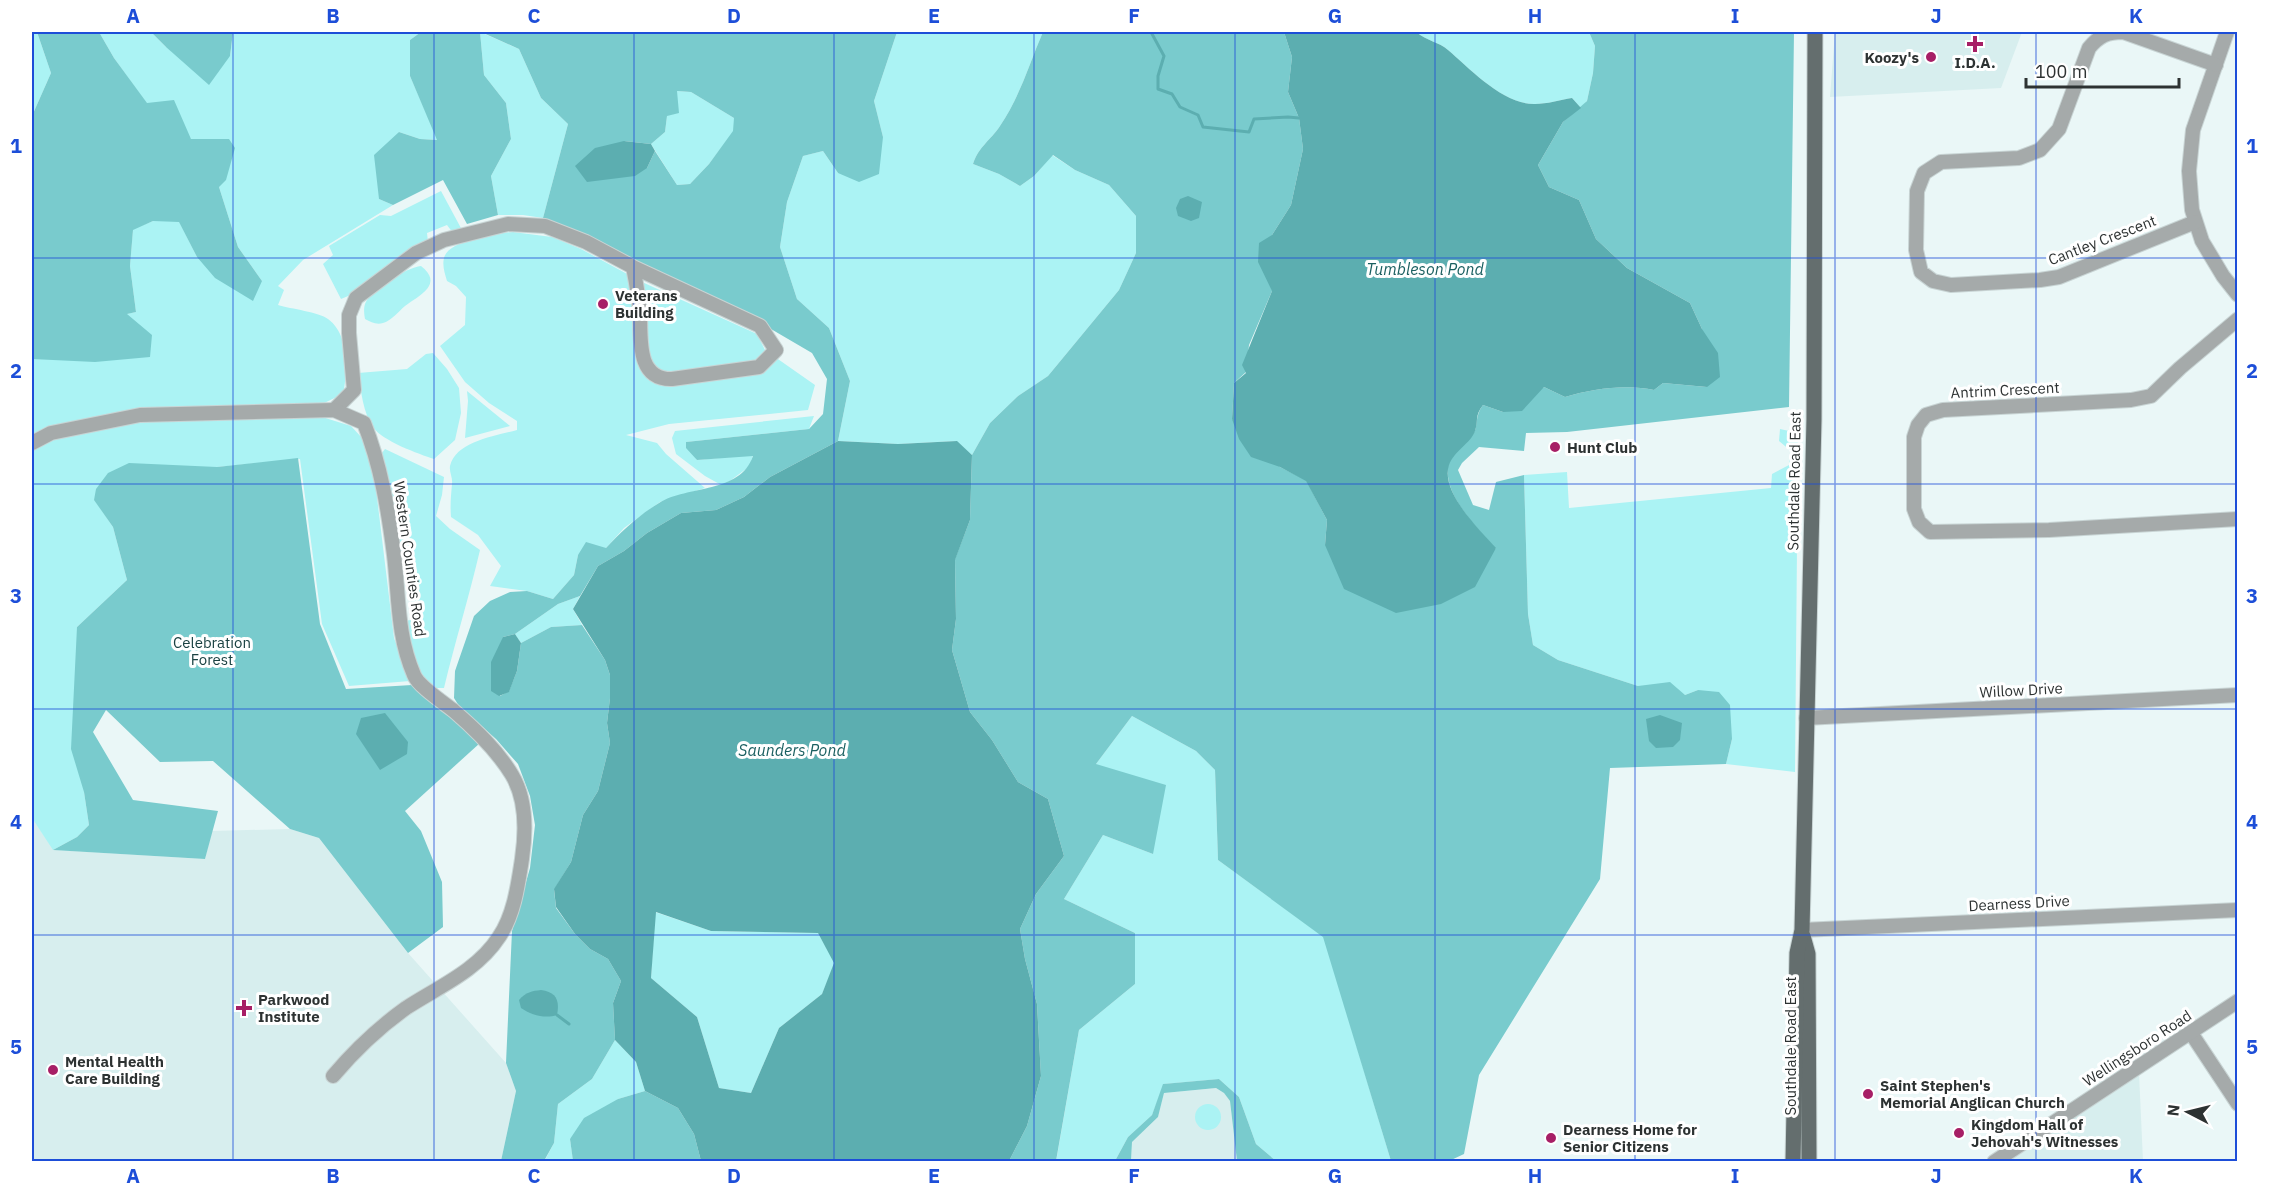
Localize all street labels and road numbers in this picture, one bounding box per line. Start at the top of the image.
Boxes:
street label: Cantley Crescent [2045,211,2159,269]
street label: Antrim Crescent [1950,378,2060,402]
street label: Southdale Road East [1783,411,1805,551]
street label: Western Counties Road [390,480,430,638]
street label: Willow Drive [1979,678,2063,702]
street label: Dearness Drive [1968,891,2070,915]
street label: Southdale Road East [1781,976,1800,1116]
street label: Wellingsboro Road [2079,1006,2195,1090]

